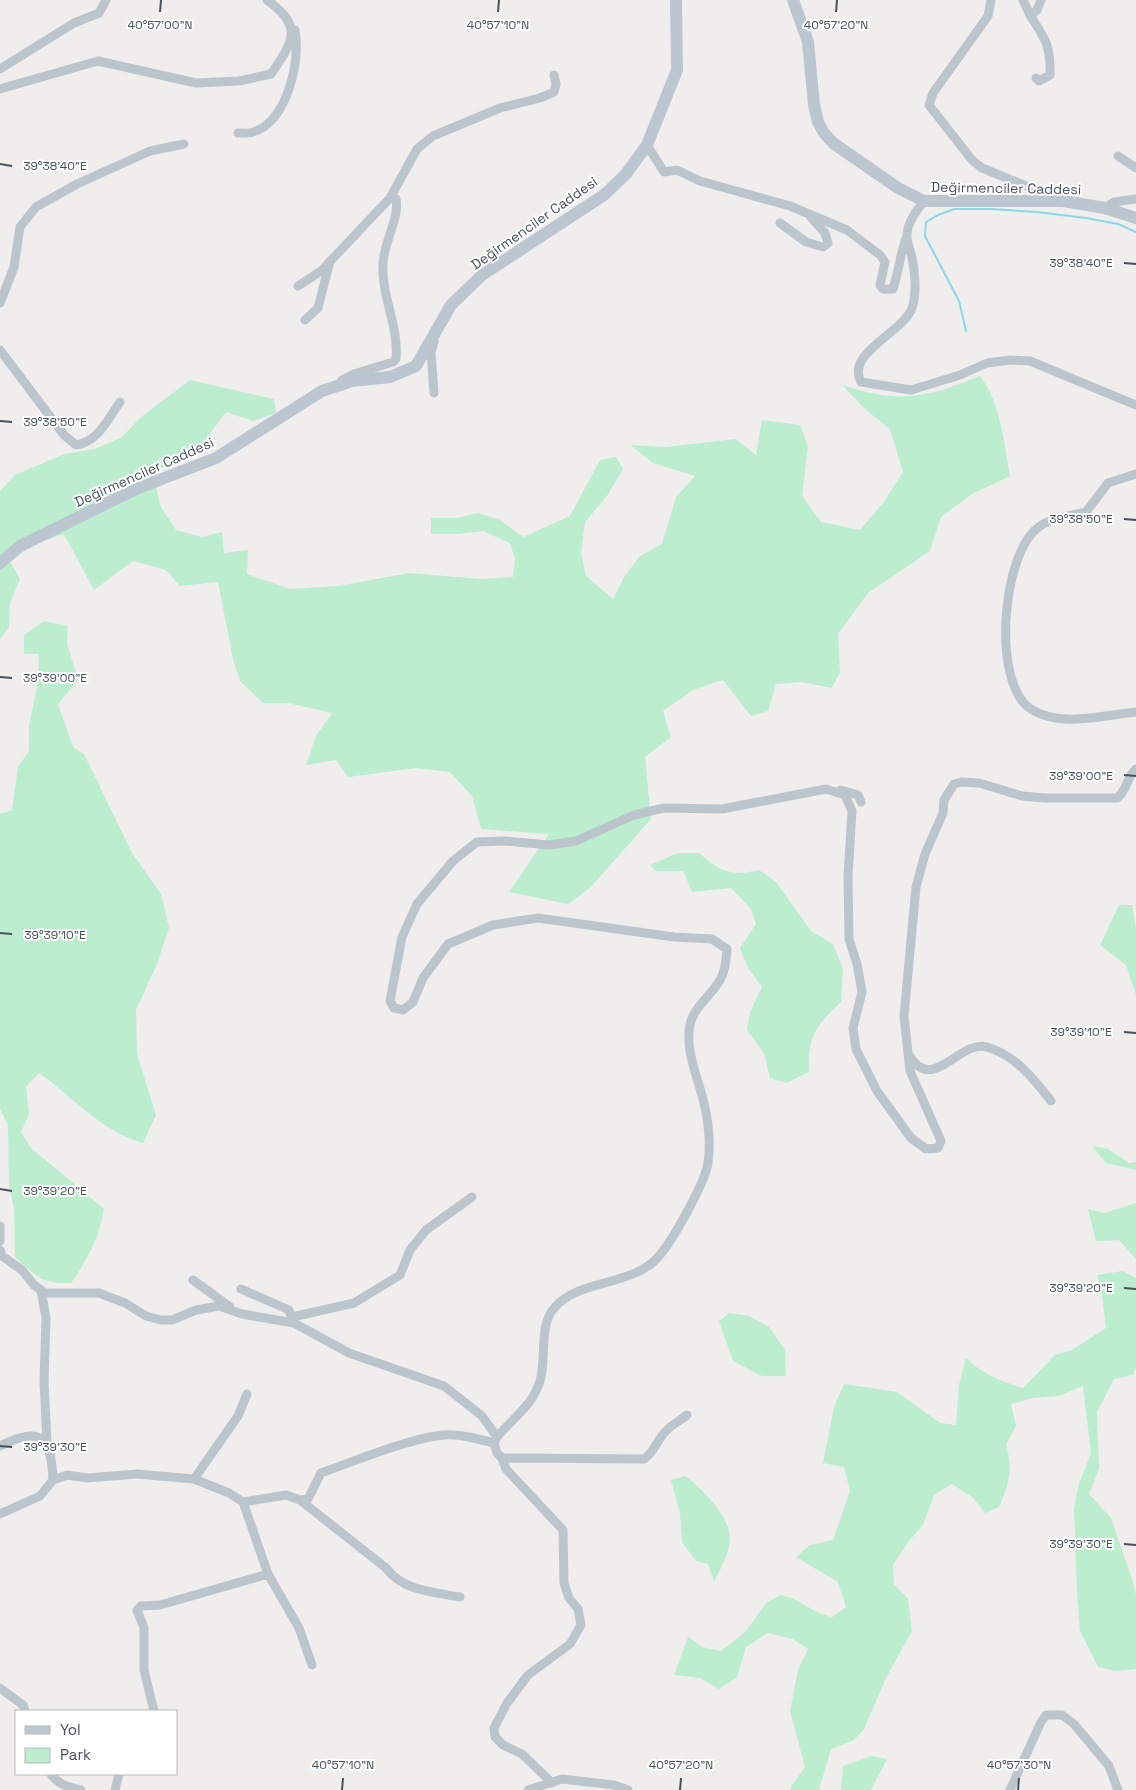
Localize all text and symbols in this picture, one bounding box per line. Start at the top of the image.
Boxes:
text: 40°57'00"N [127,17,193,33]
text: 40°57'10"N [467,17,529,33]
text: 40°57'20"N [804,17,868,33]
text: 39°38'40"E [23,158,87,174]
street label: Değirmenciler Caddesi [467,172,601,274]
street label: Değirmenciler Caddesi [931,178,1081,198]
text: 39°38'40"E [1049,255,1113,271]
text: 39°38'50"E [23,414,87,430]
street label: Değirmenciler Caddesi [72,433,216,511]
text: 39°38'50"E [1049,511,1113,527]
text: 39°39'00"E [23,670,87,686]
text: 39°39'00"E [1049,768,1113,784]
text: 39°39'10"E [24,927,86,943]
text: 39°39'10"E [1050,1024,1112,1040]
text: 39°39'20"E [23,1183,87,1199]
text: 39°39'20"E [1049,1280,1113,1296]
text: 39°39'30"E [23,1439,87,1455]
text: 39°39'30"E [1049,1536,1113,1552]
legend [15,1710,178,1775]
text: Yol [60,1720,81,1739]
text: Park [60,1745,91,1764]
text: 40°57'10"N [312,1757,374,1773]
text: 40°57'20"N [649,1757,713,1773]
text: 40°57'30"N [987,1757,1051,1773]

